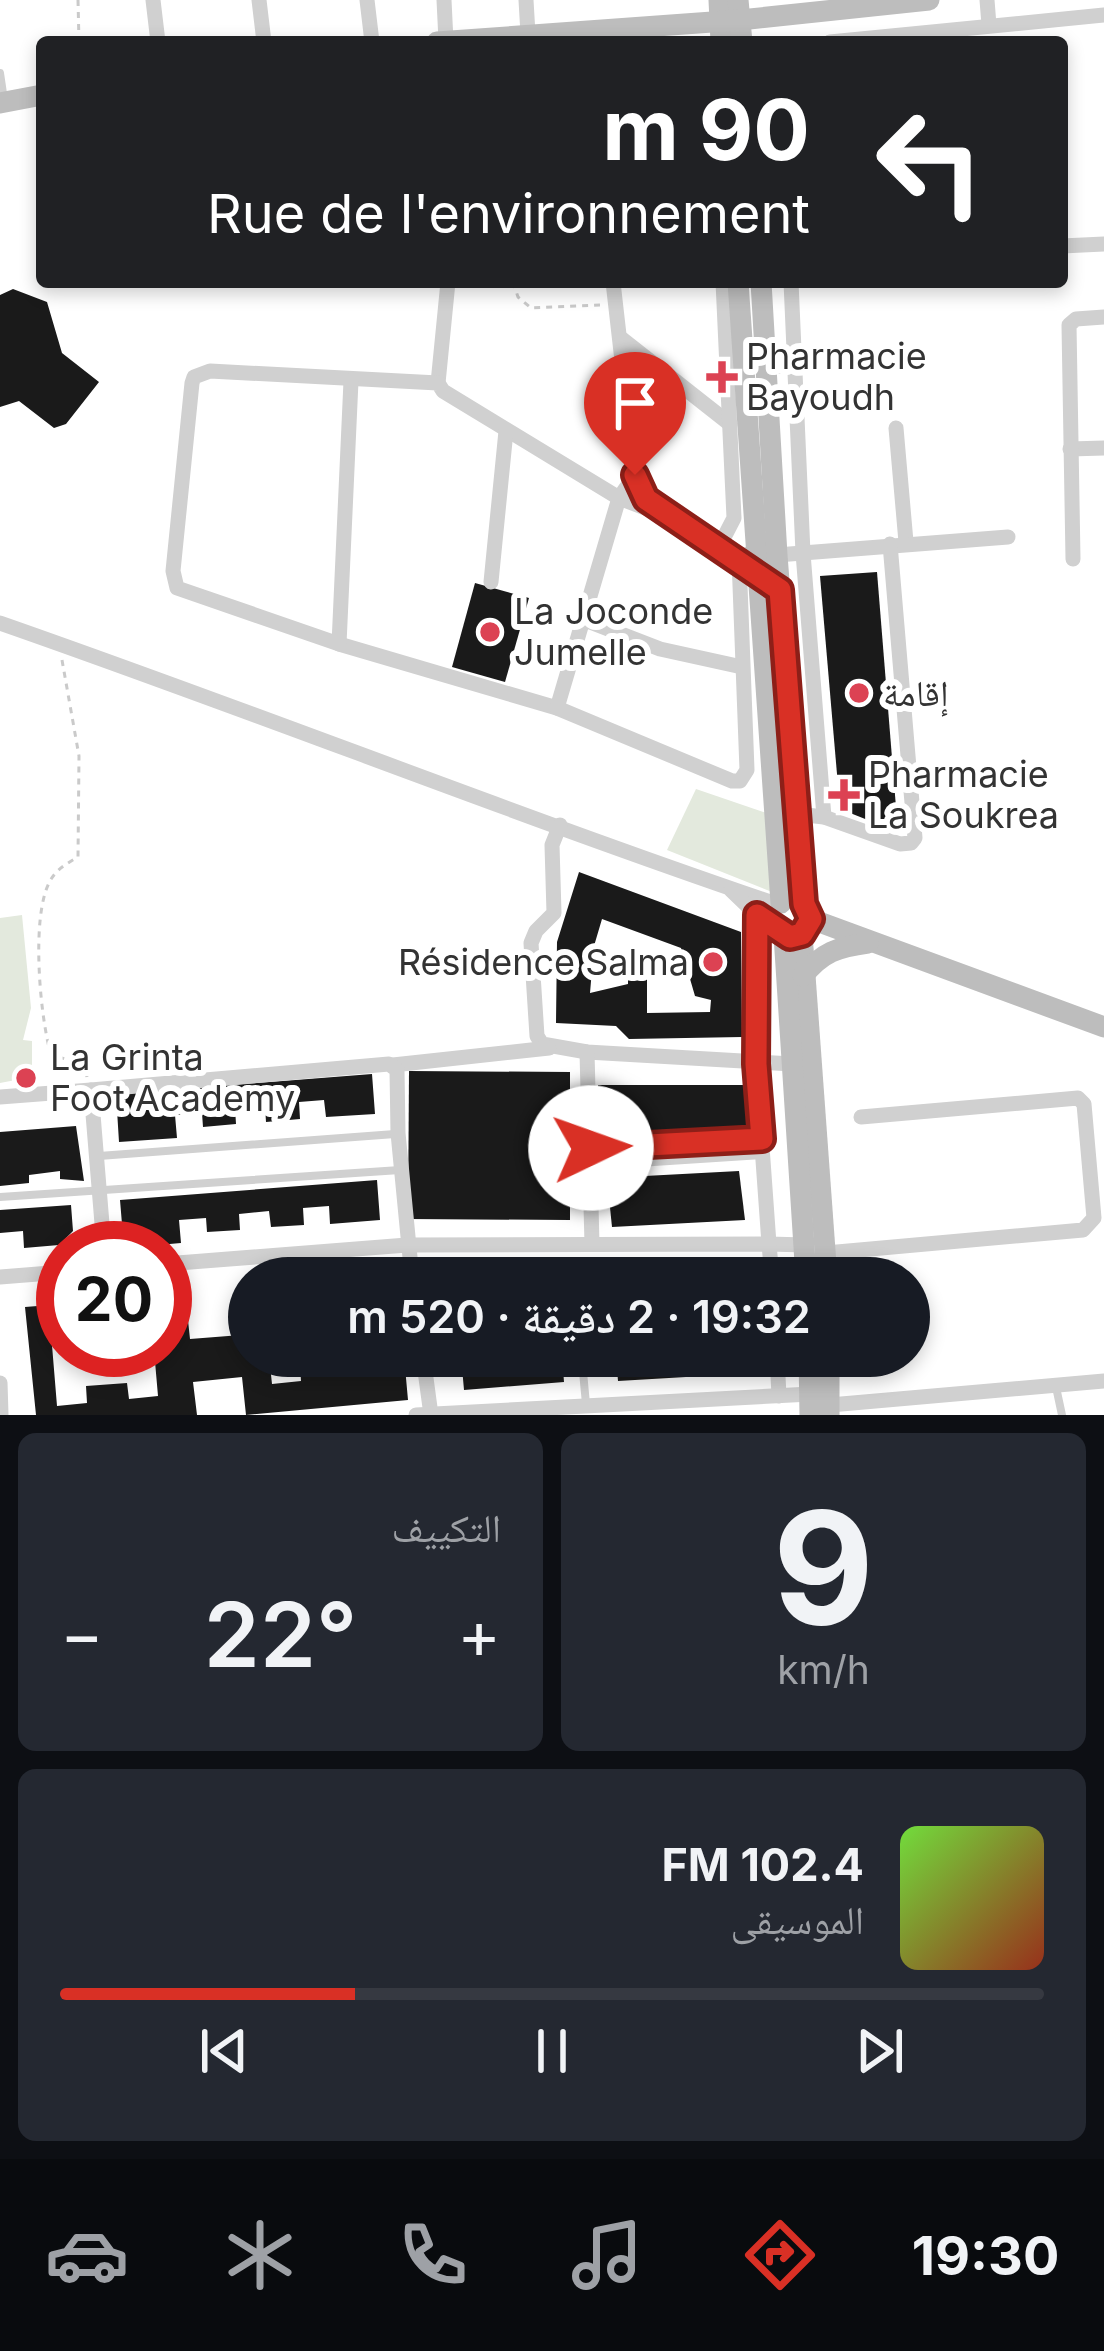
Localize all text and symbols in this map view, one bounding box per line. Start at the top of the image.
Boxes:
text: 90 m [602,79,810,180]
icon: left [852,84,1008,240]
text: Rue de l'environnement [207,181,810,246]
place label: Pharmacie Bayoudh [746,334,927,419]
pin [584,352,686,475]
marker: Pharmacie Bayoudh [709,364,735,390]
icon: arrive [602,370,668,436]
place label: La Joconde Jumelle [514,589,713,674]
marker: La Joconde Jumelle [477,619,503,645]
place label: إقامة [883,671,948,717]
marker: إقامة [846,680,872,706]
place label: Pharmacie La Soukrea [868,752,1059,837]
marker: Pharmacie La Soukrea [831,782,857,808]
place label: Résidence Salma [398,940,689,984]
marker: Résidence Salma [700,949,726,975]
place label: La Grinta Foot Academy [50,1035,295,1120]
marker: La Grinta Foot Academy [13,1065,39,1091]
position arrow [528,1085,654,1211]
speed limit sign: 20 [36,1221,192,1377]
text: 19:32 · 2 دقيقة · 520 m [347,1289,811,1344]
text: 9 [773,1473,874,1662]
text: التكييف [392,1504,501,1551]
text: 22° [204,1580,357,1689]
text: − [60,1594,104,1674]
text: + [457,1594,501,1674]
text: km/h [777,1646,870,1693]
text: 102.4 FM [661,1837,864,1892]
text: الموسيقى [731,1896,864,1943]
icon: previous [191,2018,257,2084]
icon: pause [519,2018,585,2084]
icon: next [847,2018,913,2084]
icon: car [45,2213,129,2297]
icon: climate [218,2213,302,2297]
icon: phone [391,2213,475,2297]
icon: music [565,2213,649,2297]
icon: directions [738,2213,822,2297]
text: 19:30 [912,2223,1059,2288]

